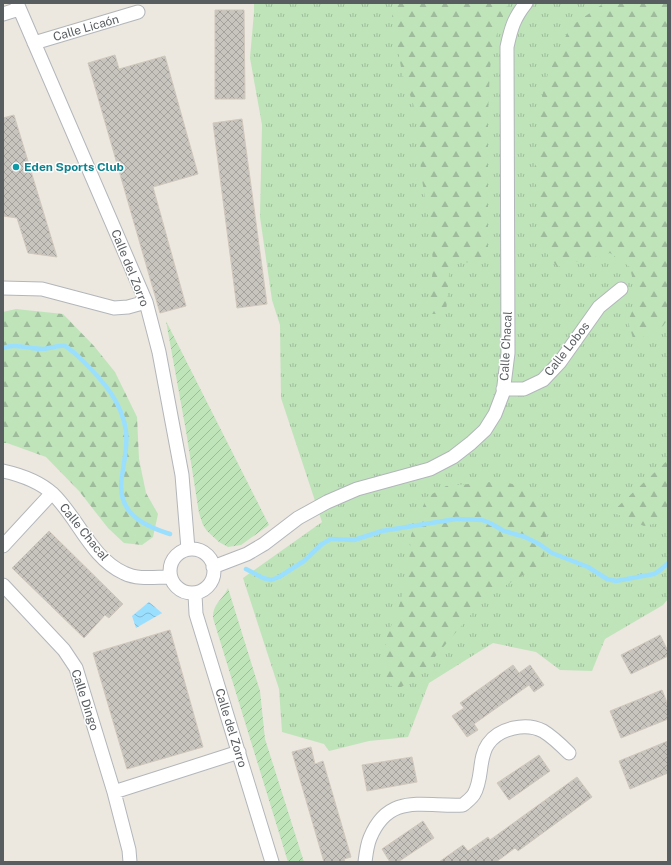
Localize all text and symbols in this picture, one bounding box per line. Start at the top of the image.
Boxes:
street label: Calle Licaón [51,12,121,44]
place label: Eden Sports Club [24,160,124,174]
marker: Eden Sports Club [11,162,21,172]
street label: Calle del Zorro [108,227,152,309]
street label: Calle Chacal [497,310,515,381]
street label: Calle Lobos [542,319,592,379]
street label: Calle Chacal [57,500,112,564]
street label: Calle Dingo [69,668,102,733]
street label: Calle del Zorro [212,687,250,769]

